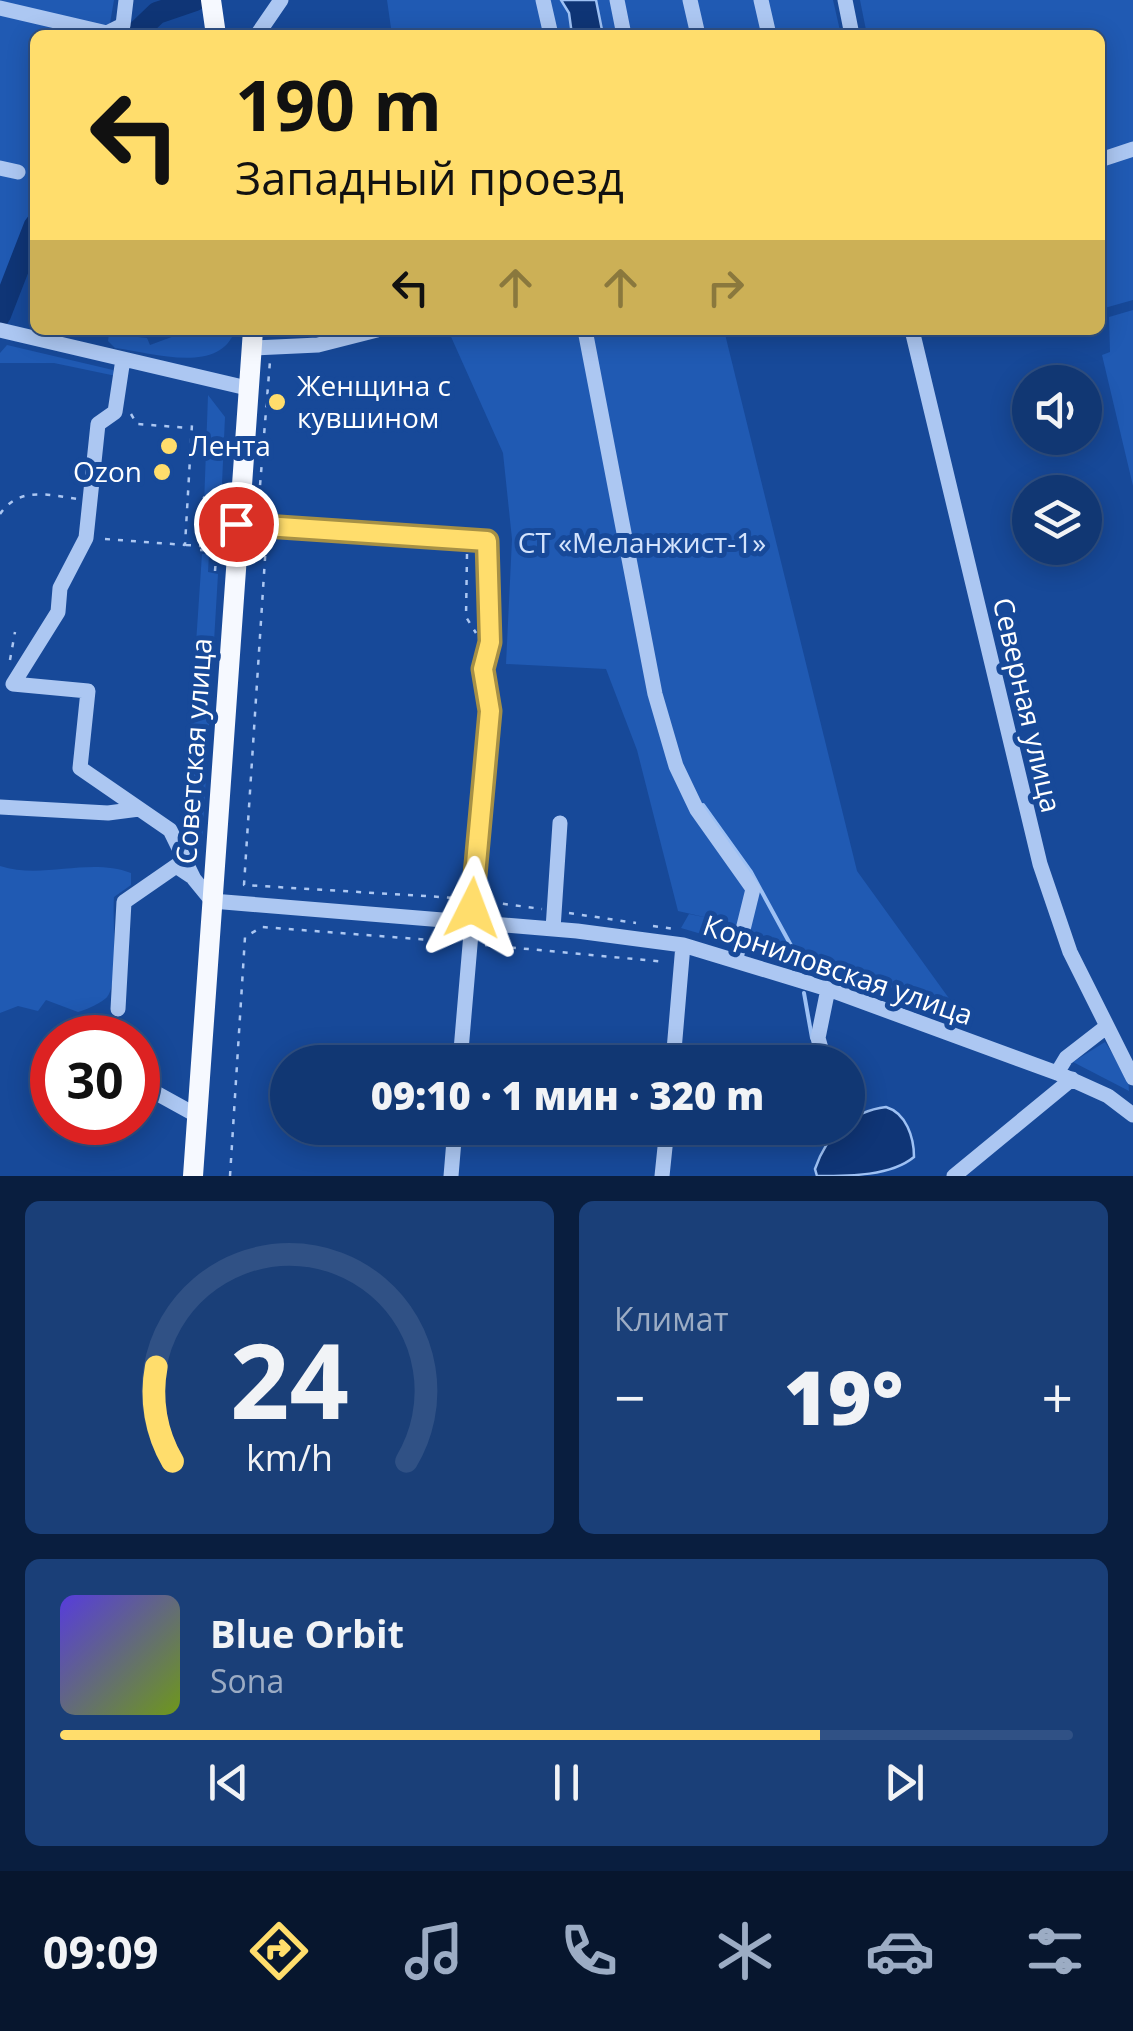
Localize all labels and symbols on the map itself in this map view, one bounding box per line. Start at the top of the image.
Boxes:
place label: Женщина с кувшином [297,366,451,436]
marker: Женщина с кувшином [266,391,288,413]
place label: Лента [189,426,271,464]
marker: Лента [158,435,180,457]
place label: Ozon [73,452,142,490]
marker: Ozon [151,461,173,483]
pin [194,482,279,567]
park label: СТ «Меланжист-1» [518,523,766,561]
street label: Северная улица [985,594,1071,816]
street label: Советская улица [166,637,220,865]
position arrow [420,856,524,960]
street label: Корниловская улица [699,905,978,1033]
speed limit sign: 30 [30,1015,160,1145]

